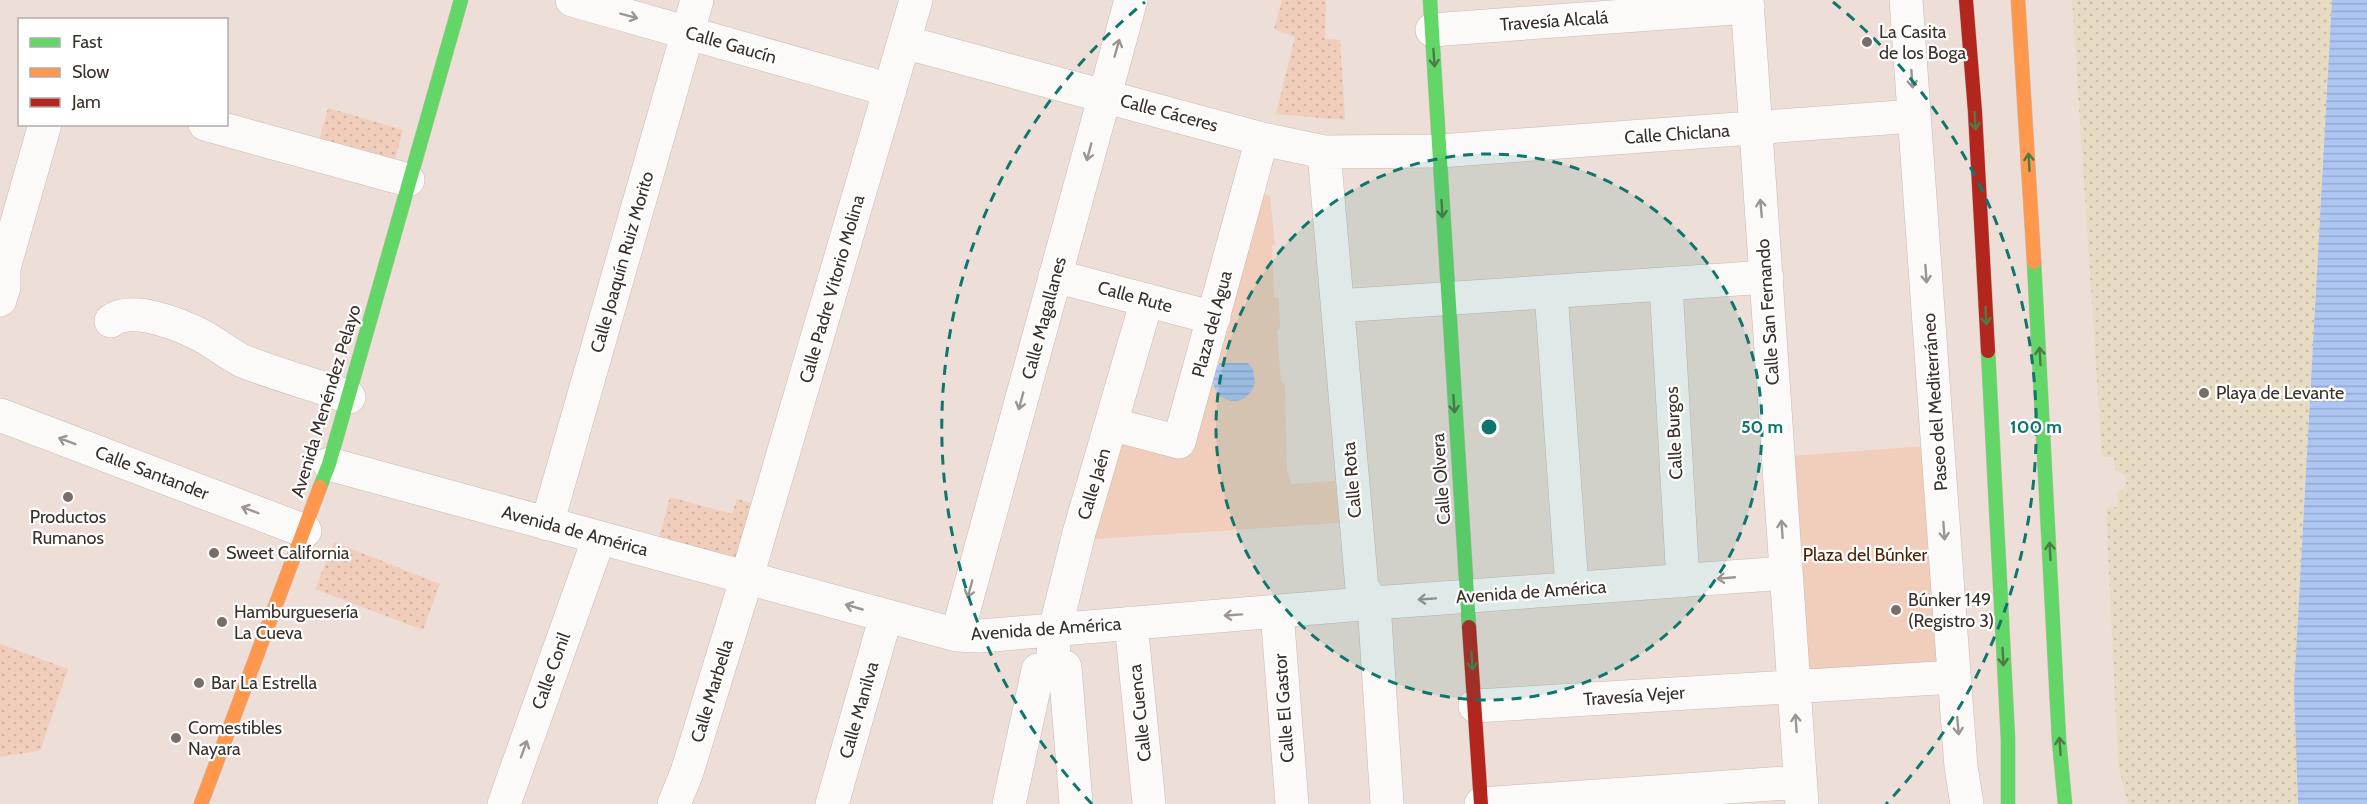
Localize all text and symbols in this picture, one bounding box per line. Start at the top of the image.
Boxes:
street label: Travesía Alcalá [1499,6,1609,36]
one-way arrow [619,10,638,22]
legend [18,18,228,126]
place label: La Casita de los Boga [1879,21,1966,64]
street label: Calle Gaucín [683,22,779,68]
text: Fast [72,31,103,53]
marker: La Casita de los Boga [1860,35,1874,49]
one-way arrow [1112,39,1124,58]
one-way arrow [1428,48,1439,68]
text: Slow [72,61,109,83]
one-way arrow [1906,69,1917,89]
street label: Calle Cáceres [1118,89,1220,137]
text: Jam [71,91,101,113]
one-way arrow [1970,111,1981,131]
street label: Calle Chiclana [1623,119,1731,149]
one-way arrow [1082,142,1094,161]
one-way arrow [2024,152,2035,172]
street label: Calle Joaquín Ruiz Morito [586,169,658,355]
street label: Calle Padre Vitorio Molina [795,192,870,386]
one-way arrow [1436,199,1448,219]
one-way arrow [1756,199,1767,219]
street label: Calle San Fernando [1752,238,1784,386]
street label: Calle Magallanes [1017,254,1071,382]
one-way arrow [1921,263,1932,283]
street label: Plaza del Agua [1187,268,1237,380]
street label: Calle Rute [1095,276,1175,318]
street label: Avenida Menéndez Pelayo [286,302,366,500]
one-way arrow [1980,305,1991,325]
street label: Paseo del Mediterráneo [1918,312,1952,492]
one-way arrow [2034,347,2045,367]
place label: Playa de Levante [2216,382,2344,404]
street label: Calle Burgos [1661,386,1687,480]
marker: Playa de Levante [2197,386,2211,400]
one-way arrow [1015,391,1027,410]
one-way arrow [1449,393,1460,413]
text: 50 m [1741,416,1783,438]
text: 100 m [2010,416,2062,438]
centre of rings [1479,417,1499,437]
street label: Calle Olvera [1427,432,1455,525]
one-way arrow [59,435,77,446]
street label: Calle Santander [92,441,212,505]
street label: Calle Rota [1338,441,1366,519]
street label: Calle Jaén [1073,446,1115,522]
marker: Productos Rumanos [61,490,75,504]
street label: Avenida de América [499,501,651,561]
one-way arrow [241,504,260,515]
place label: Productos Rumanos [30,506,106,549]
one-way arrow [1776,519,1787,539]
one-way arrow [1939,521,1950,541]
one-way arrow [2045,541,2056,561]
place label: Sweet California [226,542,350,564]
park label: Plaza del Búnker [1803,544,1928,566]
marker: Sweet California [207,546,221,560]
one-way arrow [1717,573,1737,584]
street label: Avenida de América [1455,576,1607,608]
one-way arrow [964,579,975,598]
place label: Búnker 149 (Registro 3) [1908,589,1994,632]
one-way arrow [1418,594,1438,605]
one-way arrow [845,600,864,612]
place label: Hamburguesería La Cueva [234,601,359,644]
marker: Búnker 149 (Registro 3) [1889,603,1903,617]
one-way arrow [1223,610,1243,621]
street label: Avenida de América [970,613,1122,645]
marker: Hamburguesería La Cueva [215,615,229,629]
street label: Calle Conil [527,629,575,712]
street label: Calle Marbella [686,636,738,745]
one-way arrow [1998,647,2009,667]
one-way arrow [1467,651,1478,671]
street label: Calle El Gastor [1269,652,1299,763]
street label: Calle Manilva [835,659,883,761]
street label: Calle Cuenca [1124,663,1156,763]
place label: Bar La Estrella [211,672,317,694]
marker: Bar La Estrella [192,676,206,690]
street label: Travesía Vejer [1583,681,1686,711]
one-way arrow [1790,714,1801,734]
one-way arrow [1953,715,1964,735]
place label: Comestibles Nayara [188,717,282,760]
marker: Comestibles Nayara [169,731,183,745]
one-way arrow [2054,736,2065,756]
one-way arrow [519,740,530,759]

